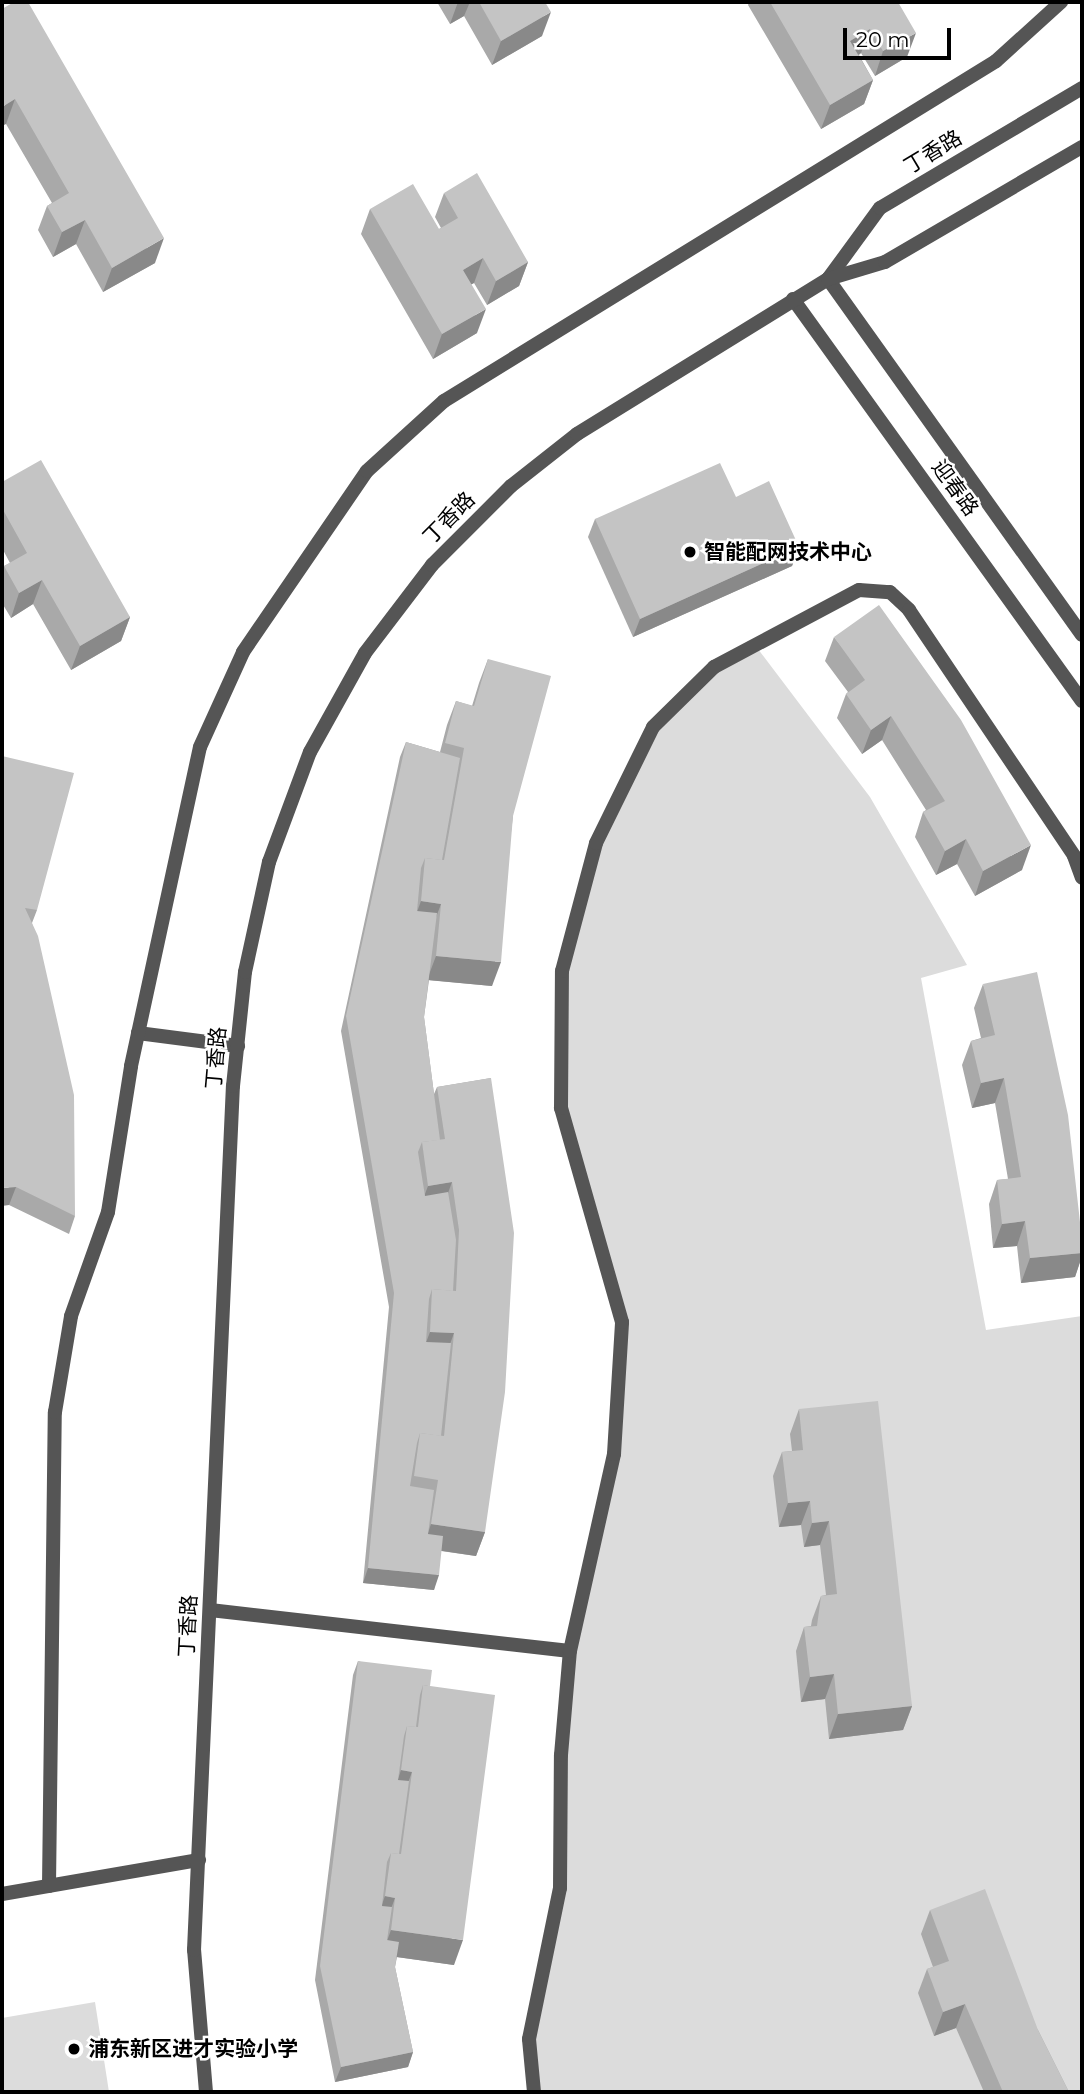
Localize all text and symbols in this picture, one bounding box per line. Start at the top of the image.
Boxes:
scale bar [846,14,954,58]
text: 20 m [856,27,910,52]
street label: 丁香路 [900,125,966,179]
street label: 迎春路 [926,455,984,521]
street label: 丁香路 [418,487,480,549]
place label: 智能配网技术中心 [704,539,872,565]
marker: 智能配网技术中心 [682,544,698,560]
street label: 丁香路 [201,1026,231,1090]
street label: 丁香路 [174,1594,202,1658]
place label: 浦东新区进才实验小学 [88,2036,298,2062]
marker: 浦东新区进才实验小学 [66,2041,82,2057]

